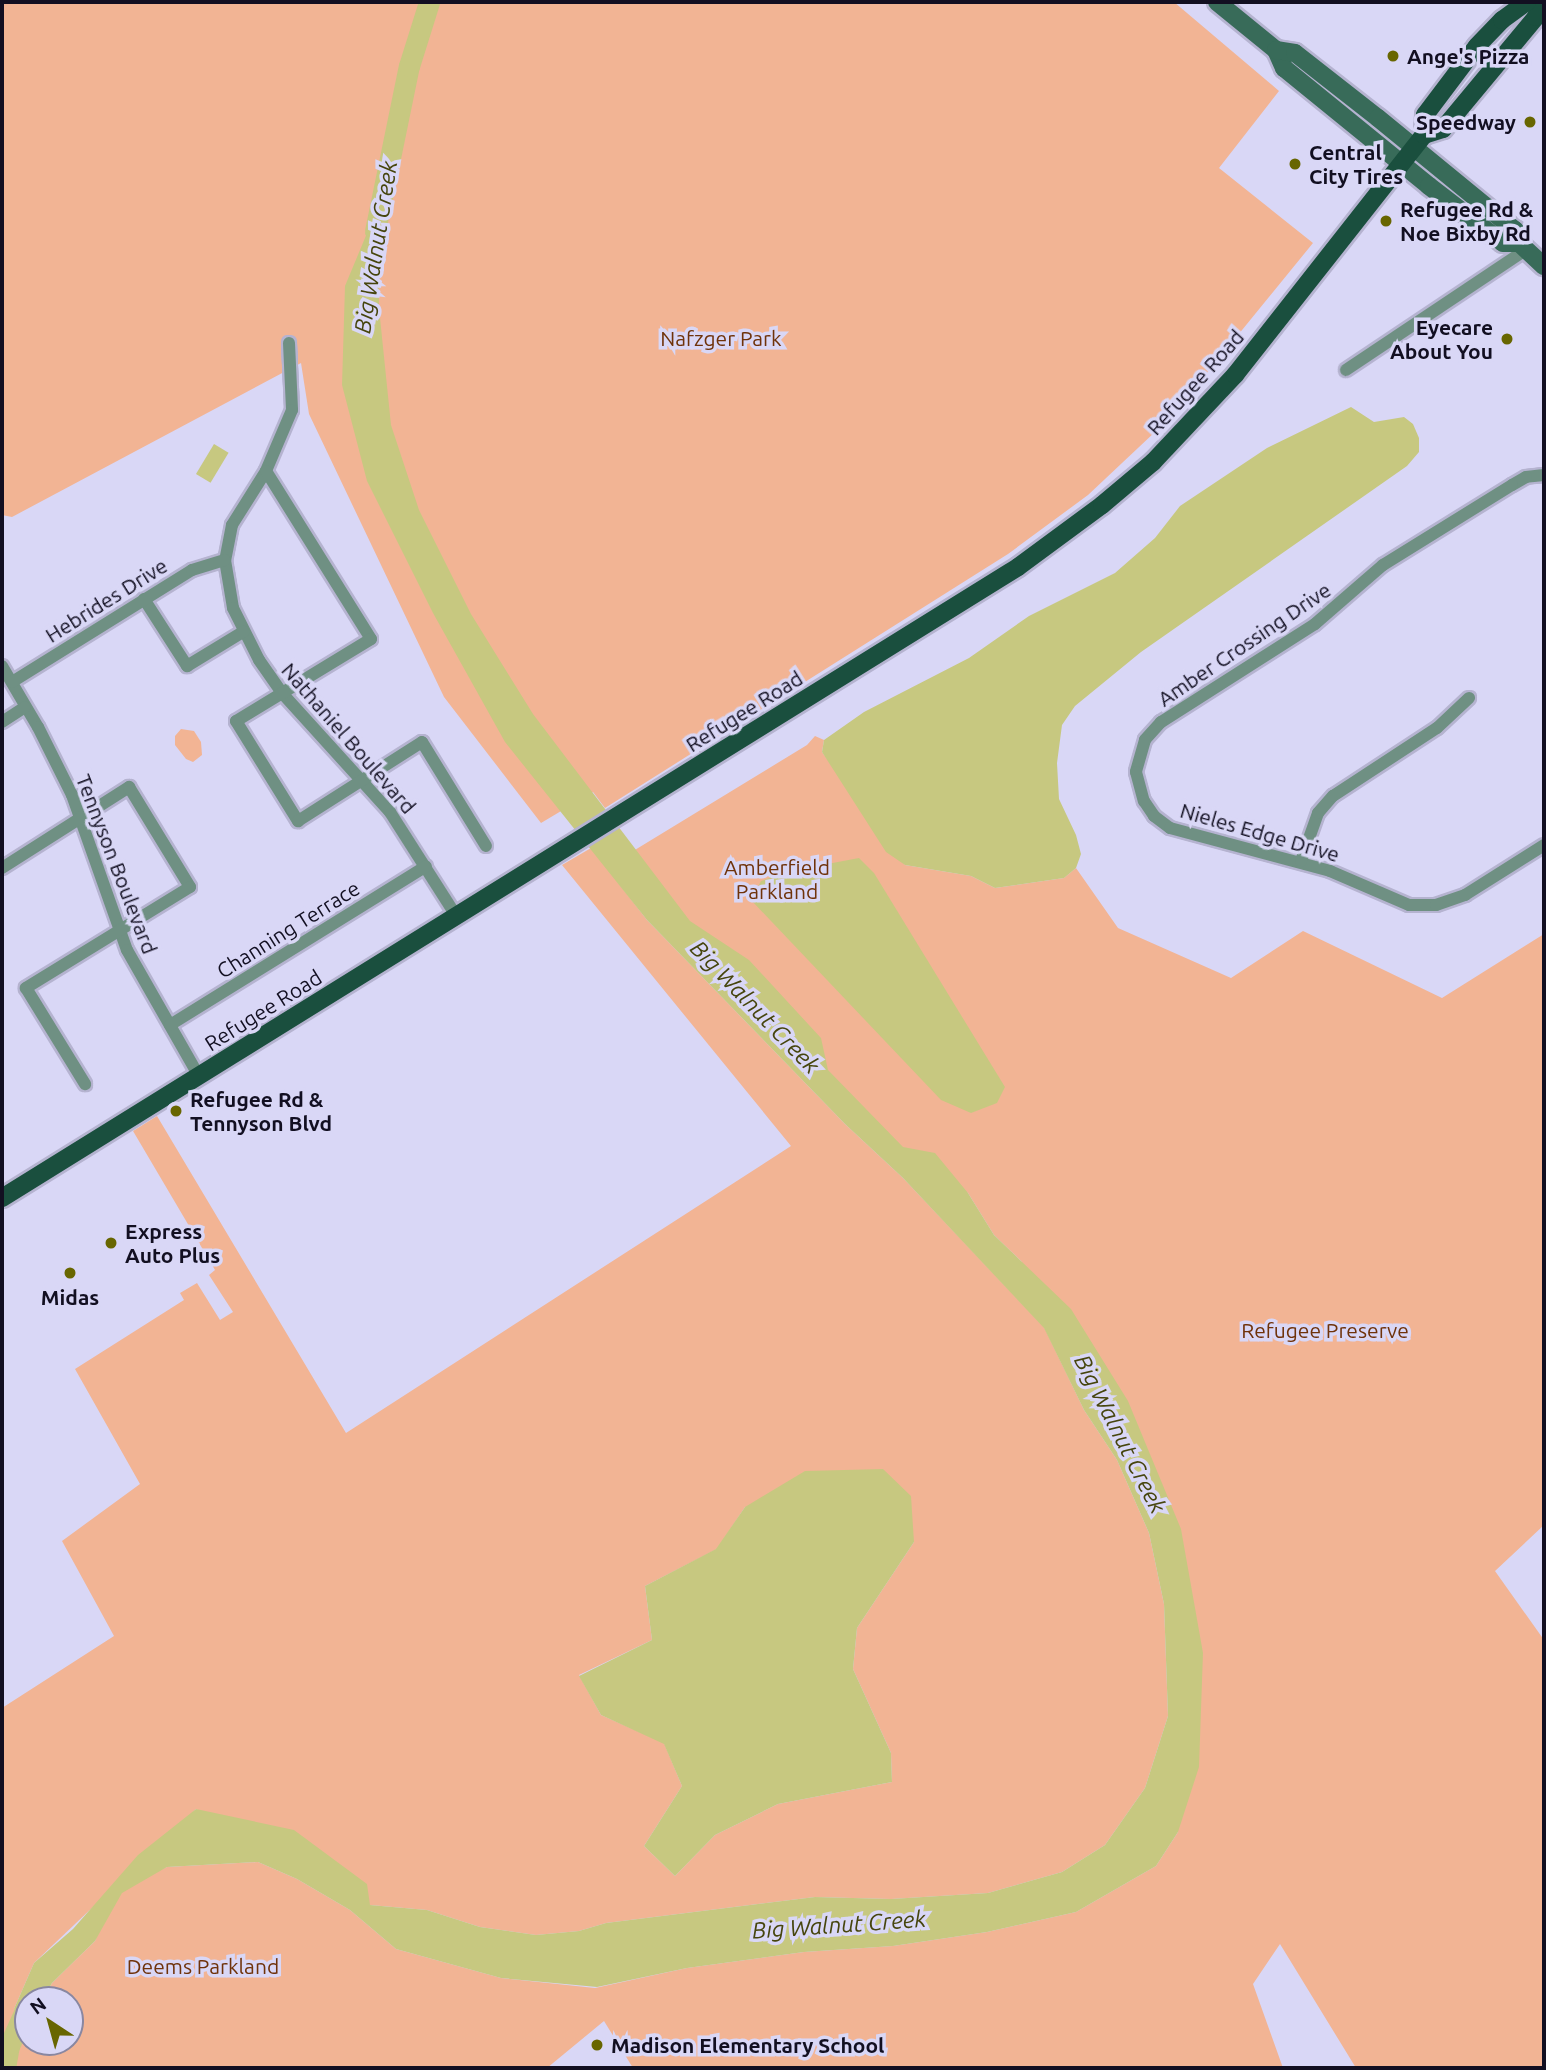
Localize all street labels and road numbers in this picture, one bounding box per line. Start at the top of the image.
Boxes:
street label: Refugee Road [1141,324,1249,440]
street label: Hebrides Drive [40,552,172,648]
street label: Amber Crossing Drive [1153,577,1335,711]
street label: Nathaniel Boulevard [277,657,421,819]
street label: Refugee Road [681,665,807,757]
street label: Tennyson Boulevard [71,771,163,957]
street label: Nieles Edge Drive [1177,797,1343,867]
street label: Channing Terrace [212,875,364,983]
street label: Refugee Road [200,964,326,1056]

